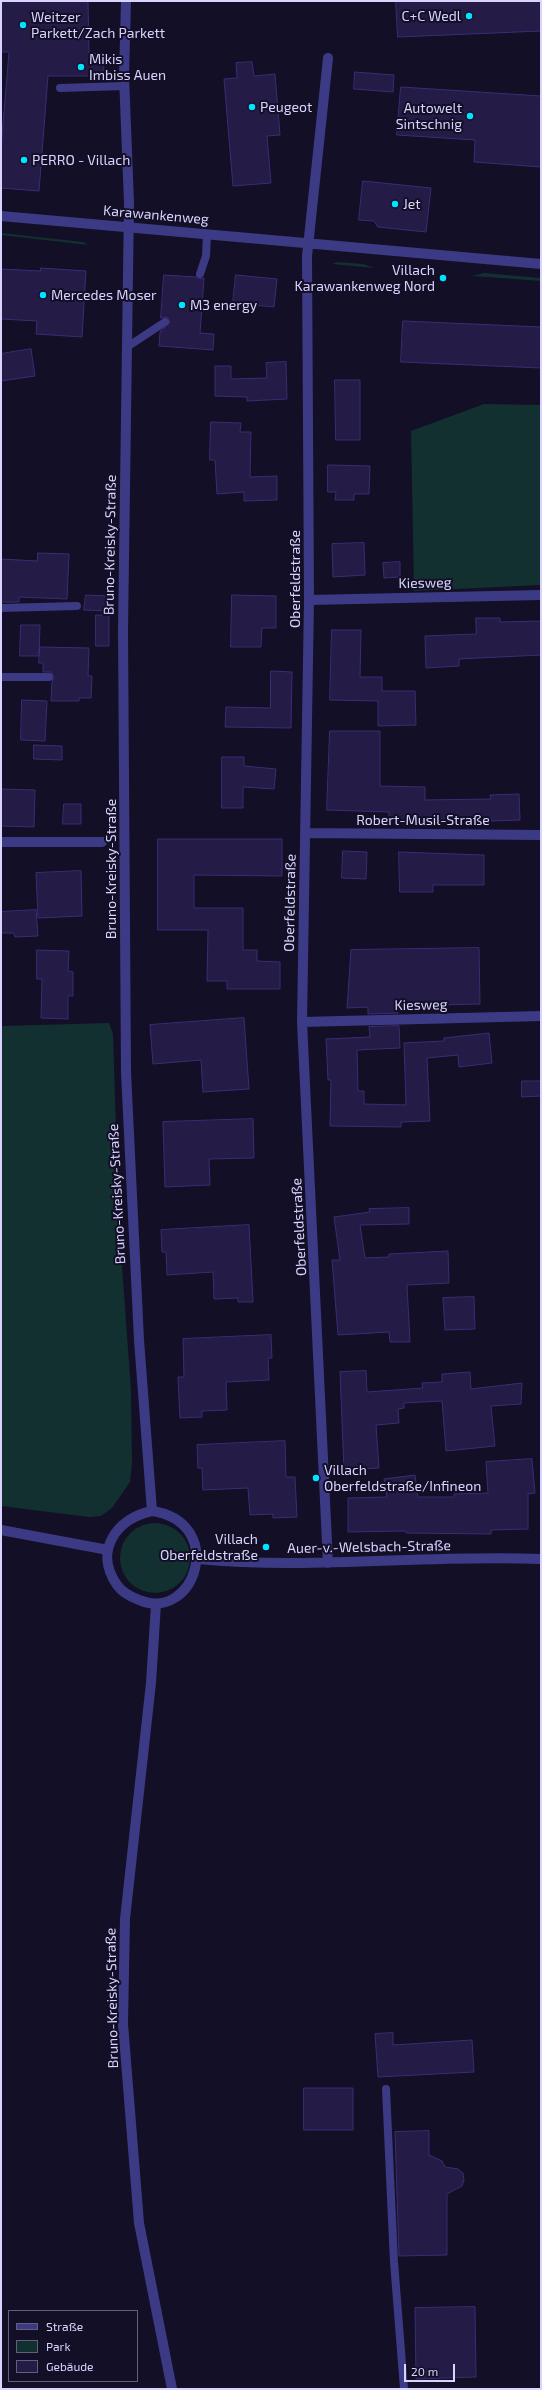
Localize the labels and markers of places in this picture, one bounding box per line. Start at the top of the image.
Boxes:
place label: C+C Wedl [401,8,461,24]
place label: Weitzer Parkett/Zach Parkett [31,9,165,42]
marker: C+C Wedl [464,11,474,21]
marker: Weitzer Parkett/Zach Parkett [18,20,28,30]
place label: Mikis Imbiss Auen [89,51,166,84]
marker: Mikis Imbiss Auen [76,62,86,72]
place label: Peugeot [260,99,312,115]
place label: Autowelt Sintschnig [396,100,462,132]
marker: Peugeot [247,102,257,112]
marker: Autowelt Sintschnig [465,111,475,121]
place label: PERRO - Villach [32,152,130,168]
marker: PERRO - Villach [19,155,29,165]
place label: Jet [403,196,421,212]
marker: Jet [390,199,400,209]
place label: Villach Karawankenweg Nord [295,262,435,294]
marker: Villach Karawankenweg Nord [438,273,448,283]
place label: Mercedes Moser [51,287,157,303]
marker: Mercedes Moser [38,290,48,300]
place label: M3 energy [190,297,257,313]
marker: M3 energy [177,300,187,310]
place label: Villach Oberfeldstraße/Infineon [324,1462,481,1494]
marker: Villach Oberfeldstraße/Infineon [311,1473,321,1483]
place label: Villach Oberfeldstraße [160,1531,258,1564]
marker: Villach Oberfeldstraße [261,1542,271,1552]

